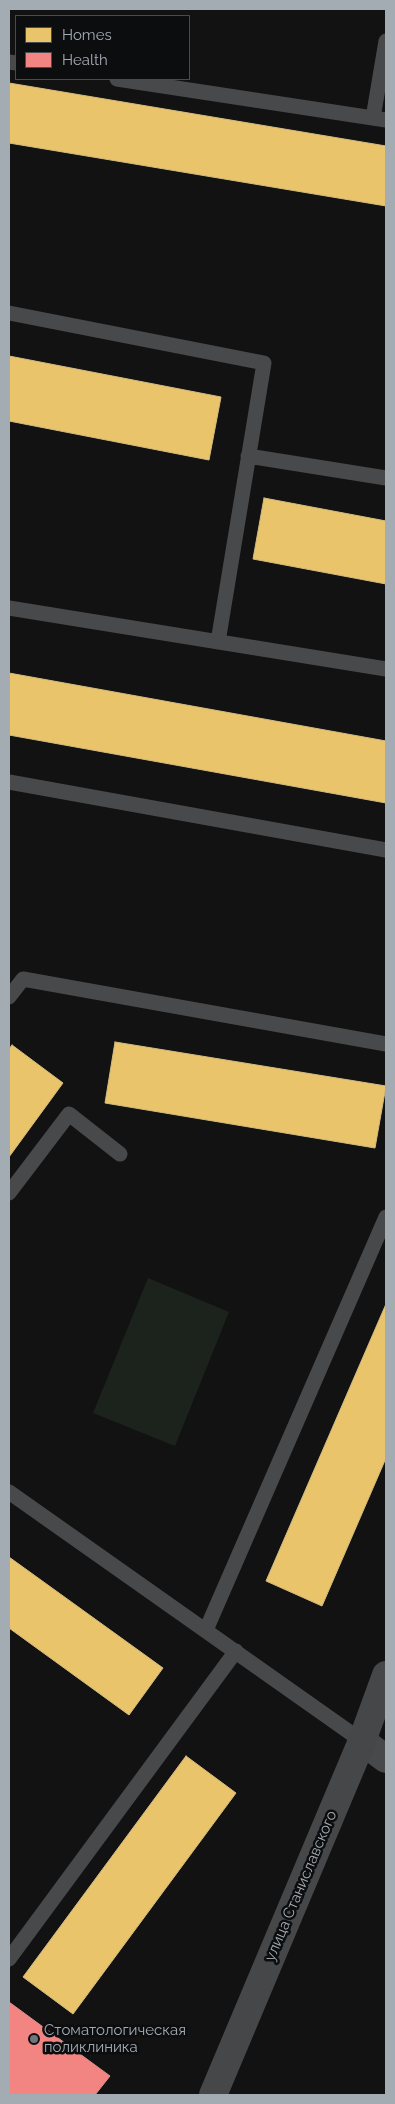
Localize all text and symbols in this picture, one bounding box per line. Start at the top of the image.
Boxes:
legend [15,15,190,80]
text: Homes [62,26,112,44]
text: Health [62,51,108,69]
street label: улица Станиславского [261,1808,341,1964]
place label: Стоматологическая поликлиника [44,2021,186,2056]
marker: Стоматологическая поликлиника [28,2033,40,2045]

